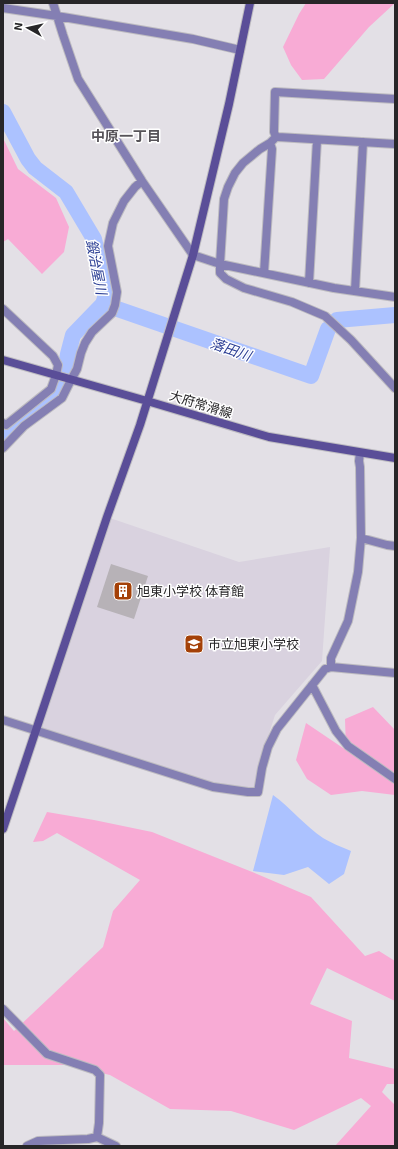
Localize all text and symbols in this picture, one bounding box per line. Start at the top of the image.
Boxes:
north arrow [8,8,48,48]
text: N [11,22,25,31]
district label: 中原一丁目 [91,127,161,144]
water label: 鍛治屋川 [83,238,111,298]
water label: 落田川 [208,334,256,365]
street label: 大府常滑線 [168,387,234,421]
building icon: 旭東小学校 体育館 [112,580,134,602]
place label: 旭東小学校 体育館 [137,583,244,599]
school or university icon: 市立旭東小学校 [183,633,205,655]
place label: 市立旭東小学校 [208,636,299,652]

